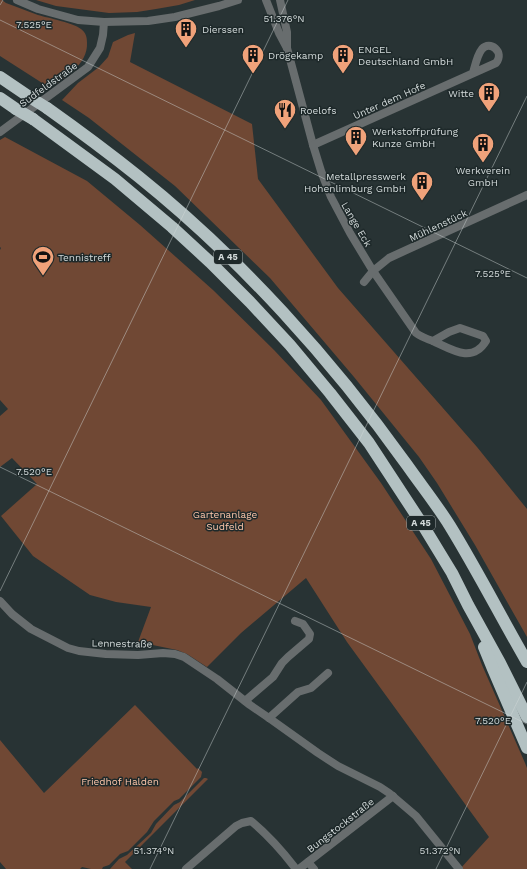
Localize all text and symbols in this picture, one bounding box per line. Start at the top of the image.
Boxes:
text: 51.376°N [263,13,305,24]
building icon: Dierssen [173,16,199,49]
text: 7.525°E [16,19,52,30]
place label: Dierssen [202,24,244,35]
building icon: Drögekamp [240,42,266,75]
building icon: ENGEL Deutschland GmbH [330,42,356,75]
place label: ENGEL Deutschland GmbH [358,44,453,67]
place label: Drögekamp [268,50,323,61]
street label: Sudfeldstraße [17,60,79,109]
street label: Unter dem Hofe [351,79,427,121]
building icon: Witte [476,80,502,113]
place label: Witte [448,88,474,99]
restaurant icon: Roelofs [272,97,298,130]
place label: Roelofs [300,105,336,116]
building icon: Werkstoffprüfung Kunze GmbH [343,124,369,157]
place label: Werkstoffprüfung Kunze GmbH [372,126,459,149]
building icon: Werkverein GmbH [470,131,496,164]
place label: Werkverein GmbH [456,165,510,188]
building icon: Metallpresswerk Hohenlimburg GmbH [409,169,435,202]
place label: Metallpresswerk Hohenlimburg GmbH [304,171,406,194]
street label: Lange Eck [339,200,374,249]
street label: Mühlenstück [407,207,469,244]
sports icon: Tennistreff [30,244,56,277]
road number: A 45 [214,250,242,264]
place label: Tennistreff [58,252,111,263]
text: 7.525°E [475,268,511,279]
text: 7.520°E [16,466,52,477]
park label: Gartenanlage Sudfeld [193,509,257,532]
road number: A 45 [407,516,435,530]
street label: Lennestraße [92,637,153,650]
text: 7.520°E [475,715,511,726]
park label: Friedhof Halden [81,776,159,787]
street label: Bungstockstraße [305,796,376,855]
text: 51.374°N [134,845,174,856]
text: 51.372°N [419,845,461,856]

